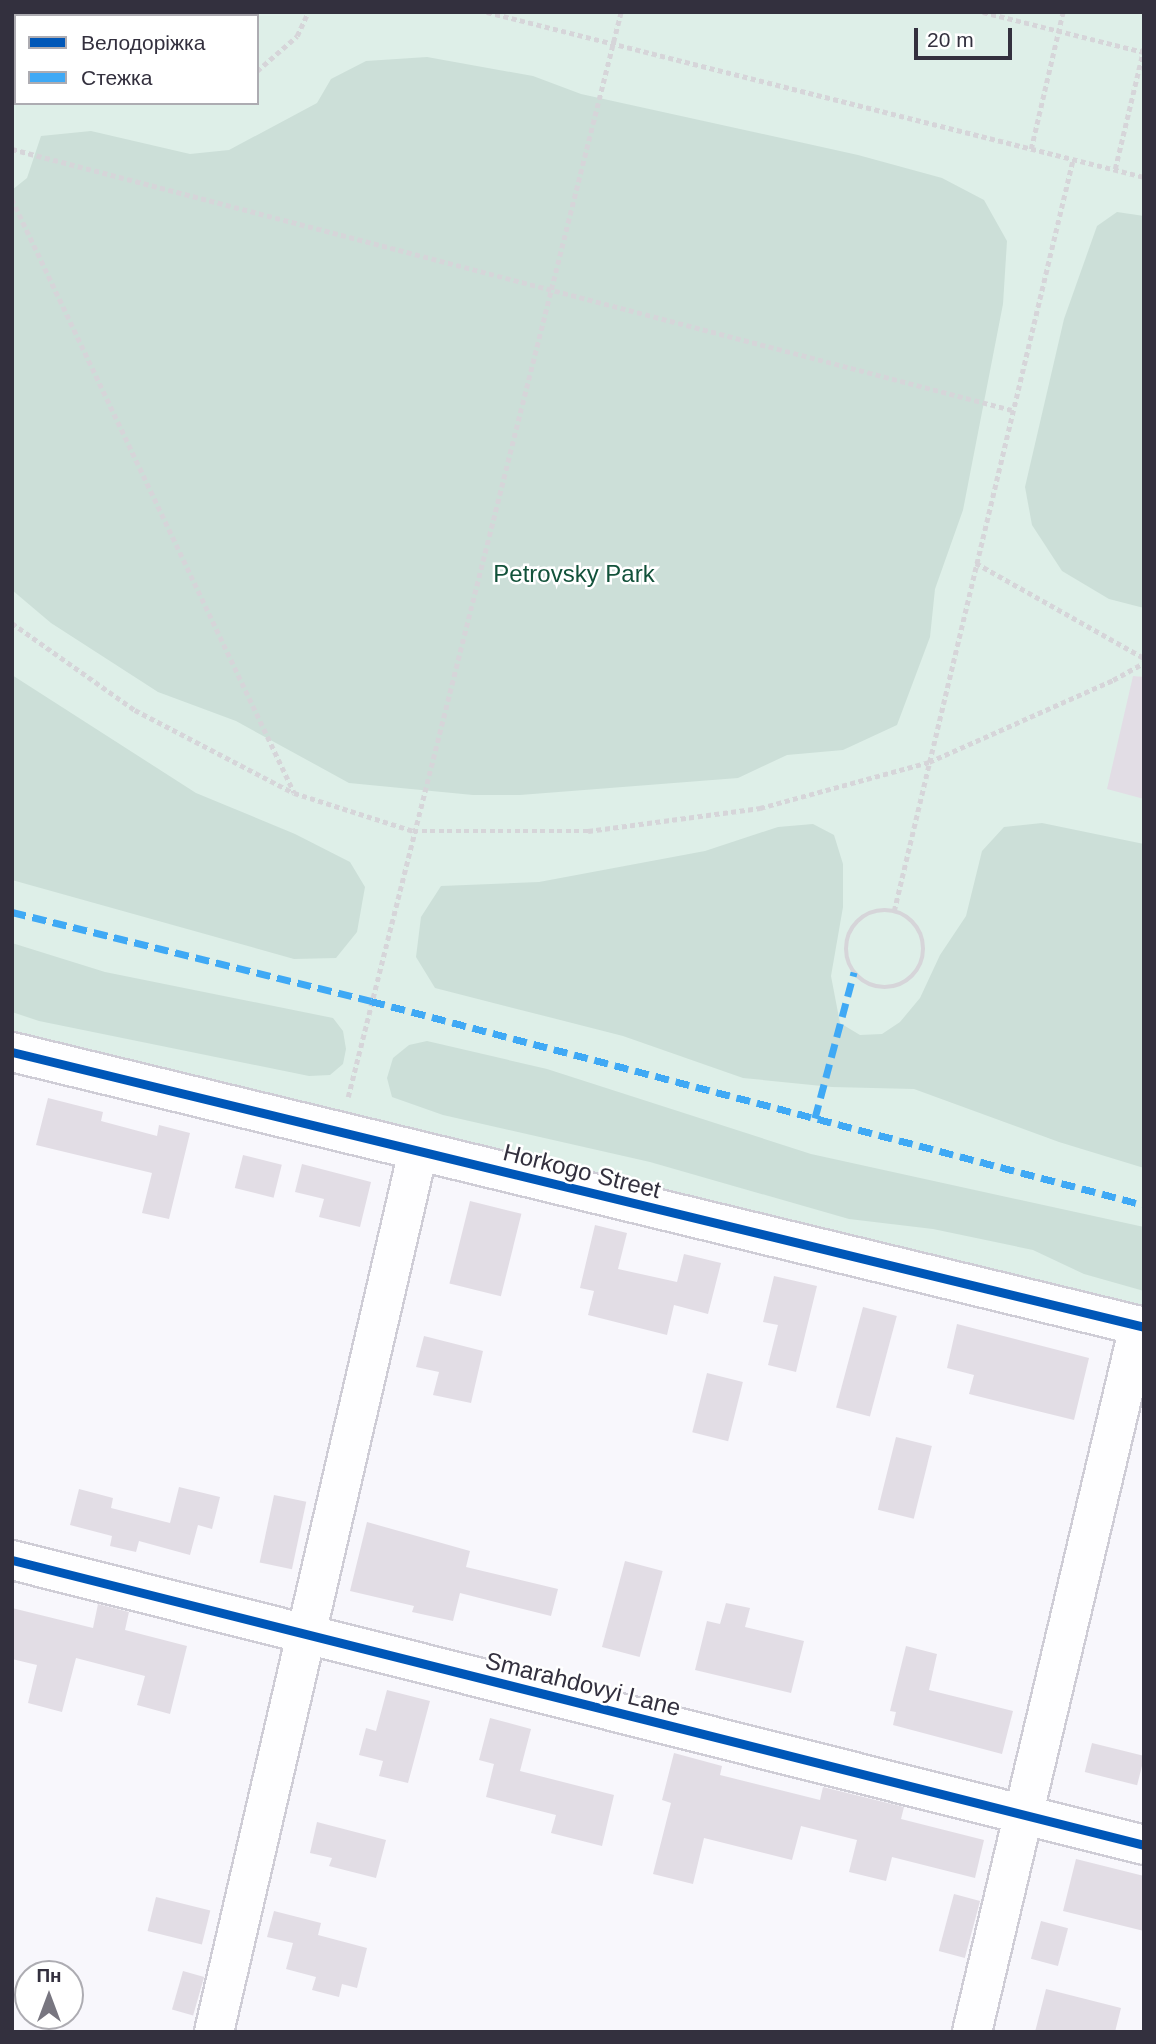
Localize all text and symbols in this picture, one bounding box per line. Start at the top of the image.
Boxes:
legend [14,14,259,105]
scale bar [918,14,1016,58]
text: 20 m [927,28,974,51]
text: Велодоріжка [81,31,205,54]
text: Стежка [81,66,152,89]
park label: Petrovsky Park [493,560,655,588]
street label: Horkogo Street [500,1138,664,1204]
street label: Smarahdovyi Lane [482,1646,684,1722]
north arrow [14,1960,84,2030]
text: Пн [36,1965,62,1986]

